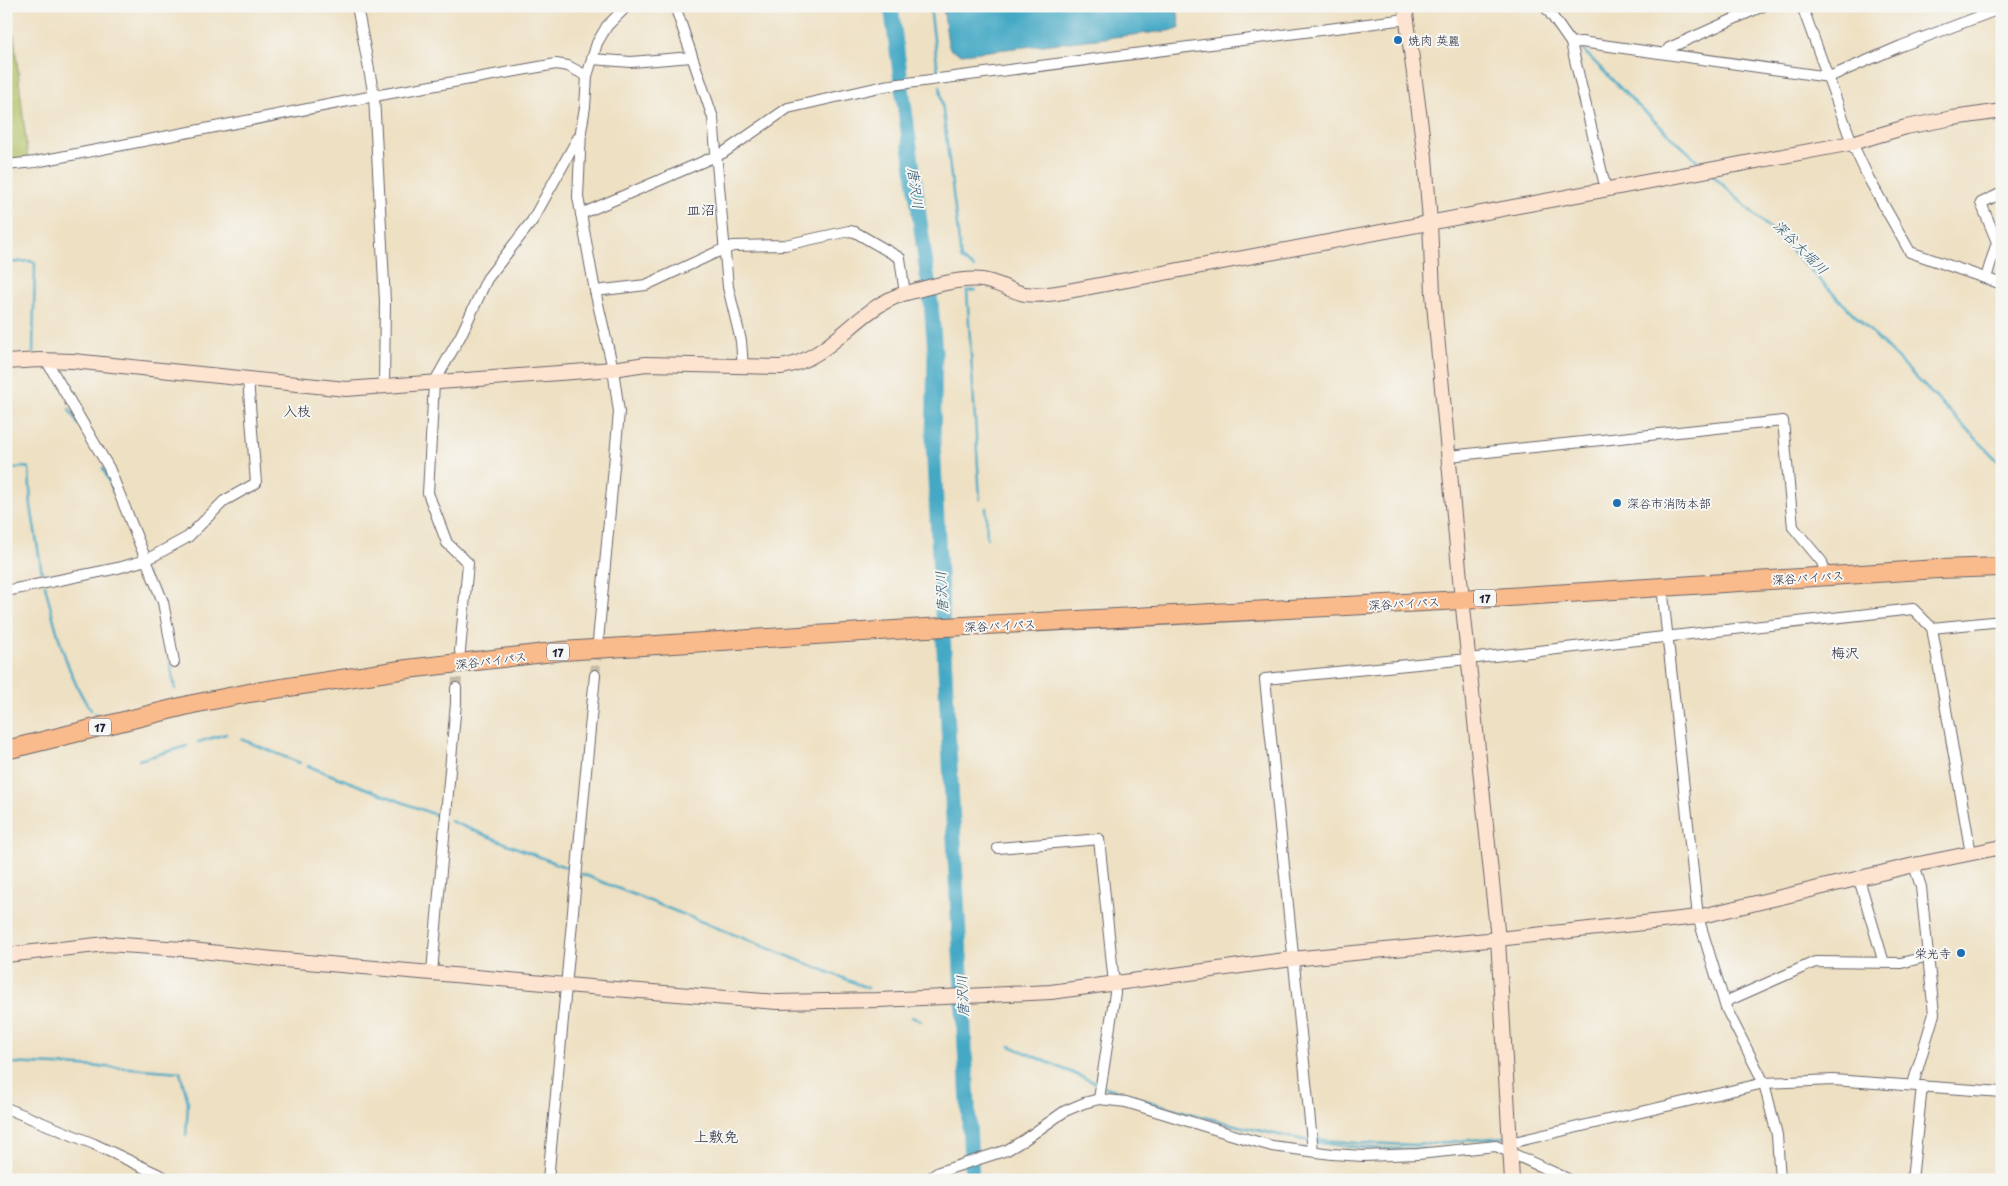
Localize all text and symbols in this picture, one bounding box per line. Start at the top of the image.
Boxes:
place label: 焼肉 英麗 [1408,31,1460,49]
marker: 焼肉 英麗 [1392,34,1404,46]
water label: 唐沢川 [903,166,929,210]
district label: 皿沼 [687,199,715,220]
water label: 深谷大堀川 [1769,215,1833,279]
district label: 入枝 [283,400,311,421]
place label: 深谷市消防本部 [1627,494,1711,512]
marker: 深谷市消防本部 [1611,497,1623,509]
street label: 深谷バイパス [1772,566,1844,588]
water label: 唐沢川 [929,570,953,614]
road number: 17 [1474,590,1496,606]
street label: 深谷バイパス [1368,592,1440,614]
street label: 深谷バイパス [964,614,1036,636]
district label: 梅沢 [1831,642,1859,663]
road number: 17 [547,644,569,660]
street label: 深谷バイパス [454,647,528,673]
road number: 17 [89,719,111,736]
place label: 栄光寺 [1915,944,1951,962]
marker: 栄光寺 [1955,947,1967,959]
water label: 唐沢川 [950,974,974,1018]
district label: 上敷免 [693,1124,739,1147]

